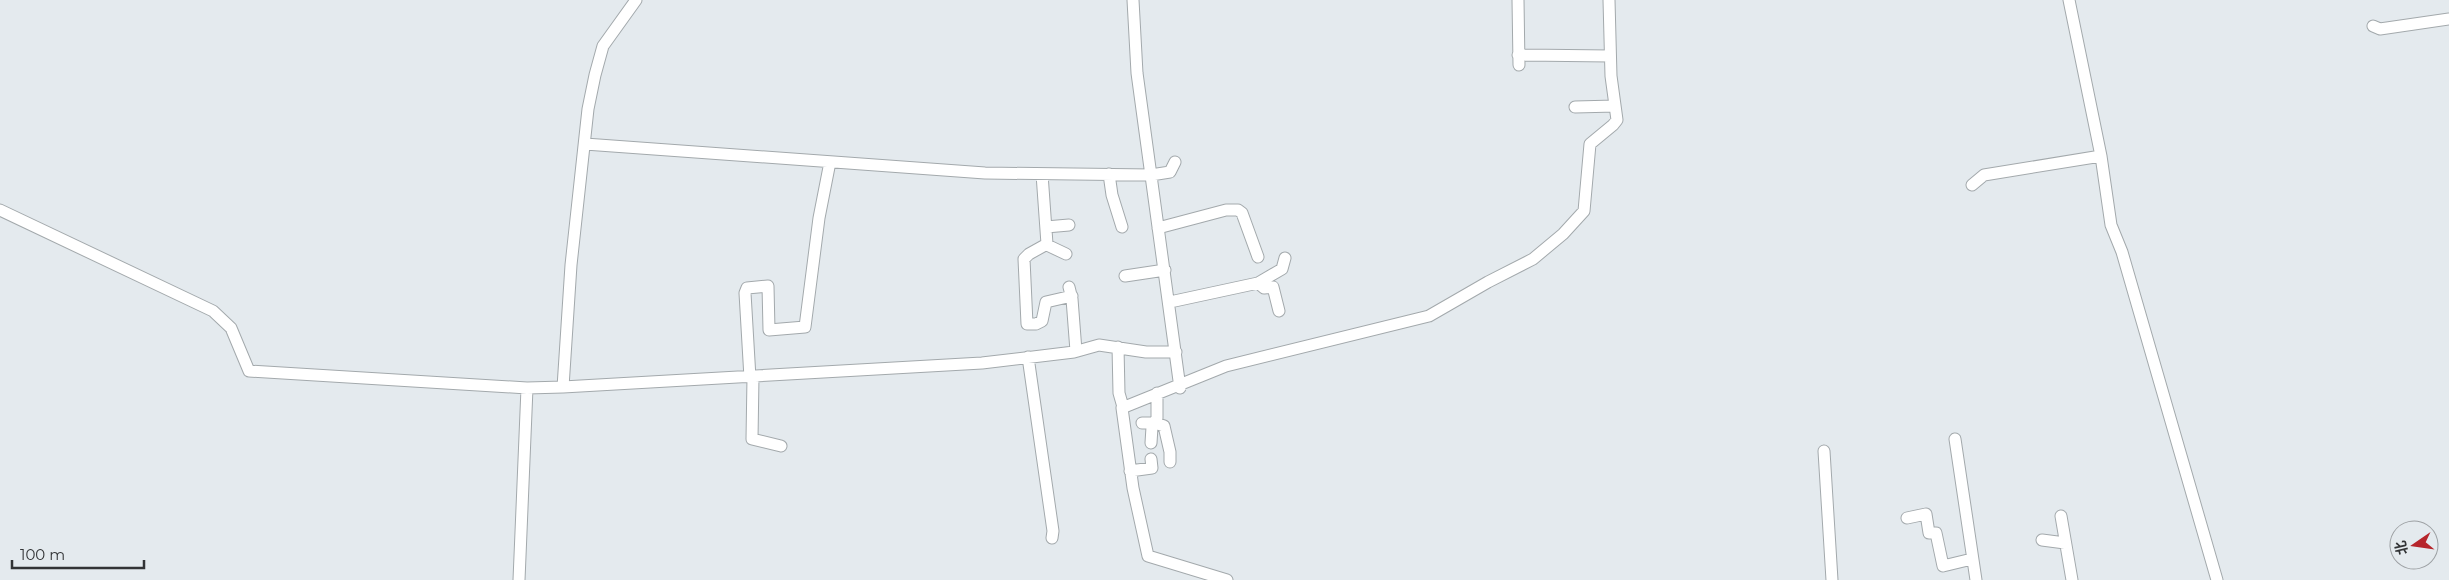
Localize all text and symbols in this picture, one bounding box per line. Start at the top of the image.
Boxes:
north arrow [2389,520,2439,570]
scale bar [12,538,145,570]
text: 北 [2391,539,2412,557]
text: 100 m [20,545,65,564]

